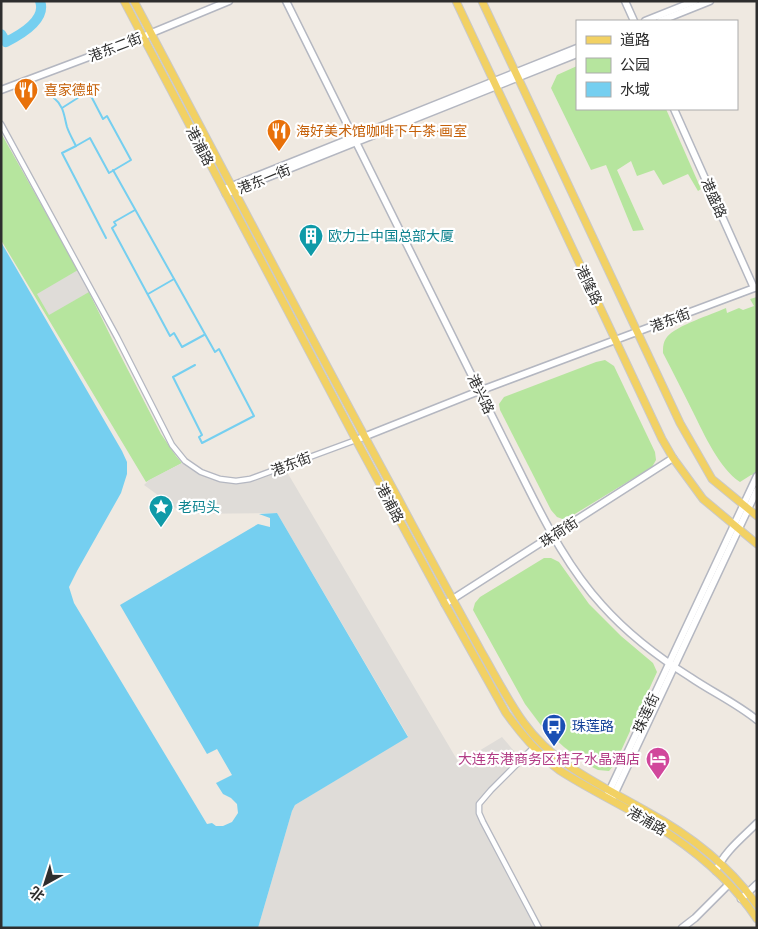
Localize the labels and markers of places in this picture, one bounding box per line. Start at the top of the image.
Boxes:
restaurant icon: 喜家德虾 [13,77,39,111]
place label: 喜家德虾 [44,80,100,99]
restaurant icon: 海好美术馆咖啡下午茶·画室 [266,118,292,152]
place label: 海好美术馆咖啡下午茶·画室 [296,121,467,140]
building icon: 欧力士中国总部大厦 [298,223,324,257]
place label: 欧力士中国总部大厦 [328,226,454,245]
place icon: 老码头 [148,494,174,528]
place label: 老码头 [178,497,220,516]
bus stop icon: 珠莲路 [541,713,567,747]
place label: 珠莲路 [572,716,614,735]
hotel icon: 大连东港商务区桔子水晶酒店 [645,746,671,780]
place label: 大连东港商务区桔子水晶酒店 [458,749,640,768]

